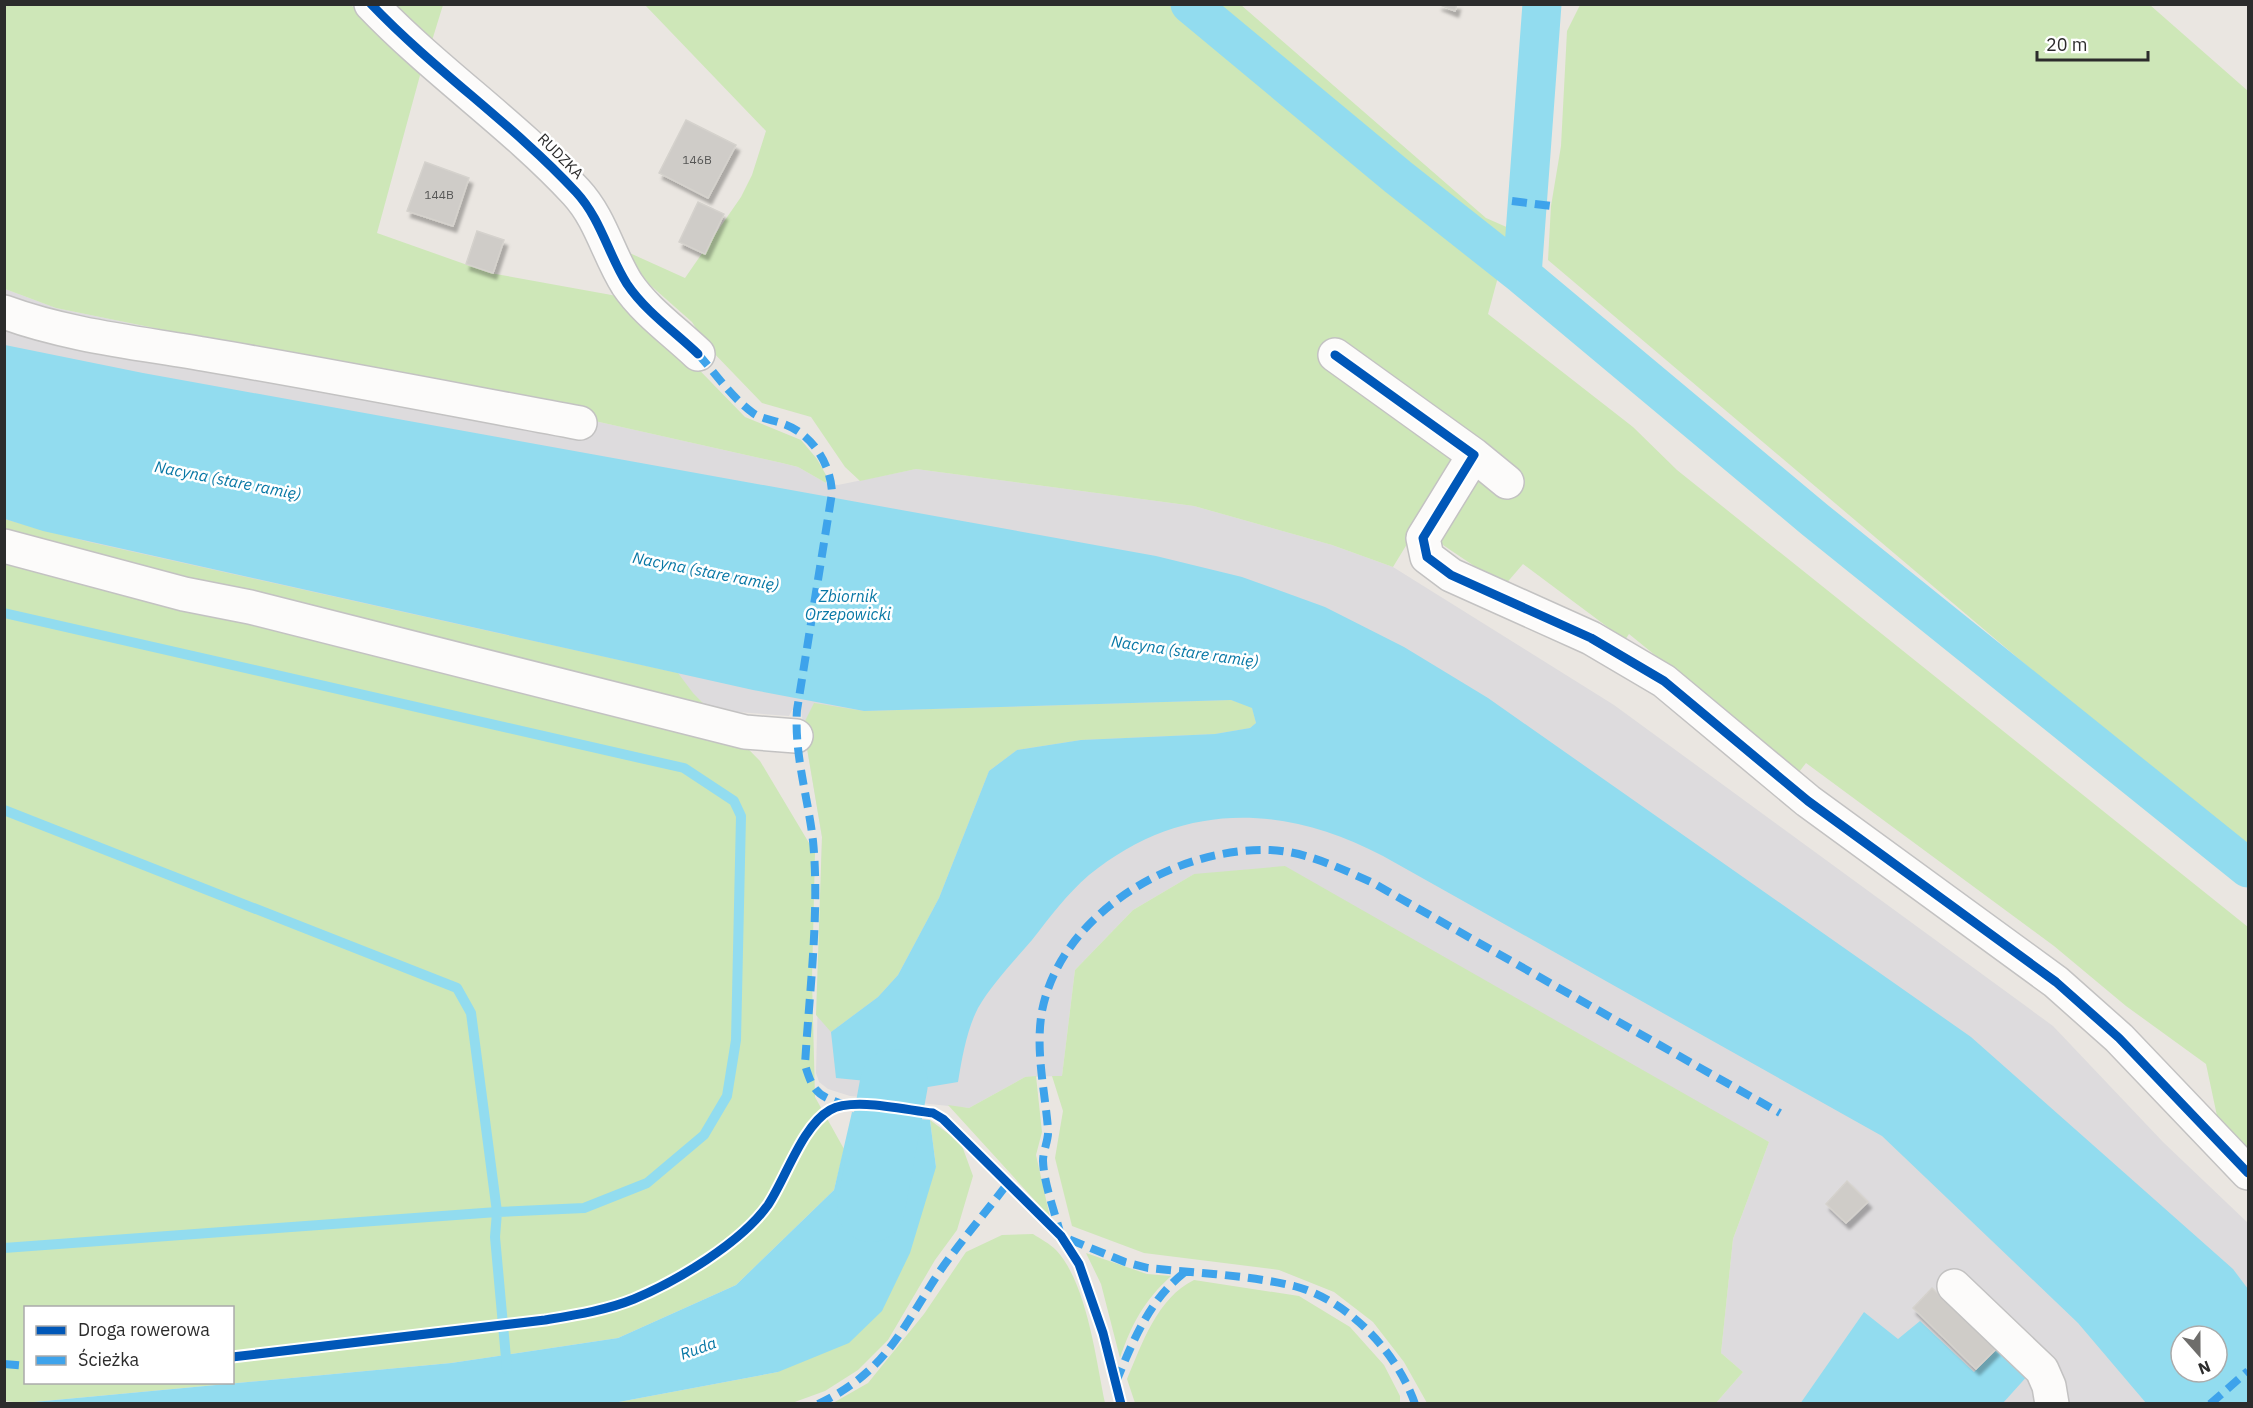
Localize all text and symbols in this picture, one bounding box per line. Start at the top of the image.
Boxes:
scale bar [2037,24,2148,62]
text: 20 m [2046,33,2088,56]
street label: RUDZKA [534,129,588,183]
house number: 146B [682,152,712,167]
house number: 144B [424,187,454,202]
water label: Nacyna (stare ramię) [153,456,303,504]
water label: Nacyna (stare ramię) [631,547,781,595]
water label: Zbiornik Orzepowicki [805,586,892,624]
water label: Nacyna (stare ramię) [1110,631,1260,671]
legend [24,1306,234,1384]
text: Droga rowerowa [78,1318,210,1341]
north arrow [2169,1324,2229,1384]
water label: Ruda [677,1332,719,1364]
text: Ścieżka [78,1348,140,1371]
text: N [2195,1357,2213,1379]

